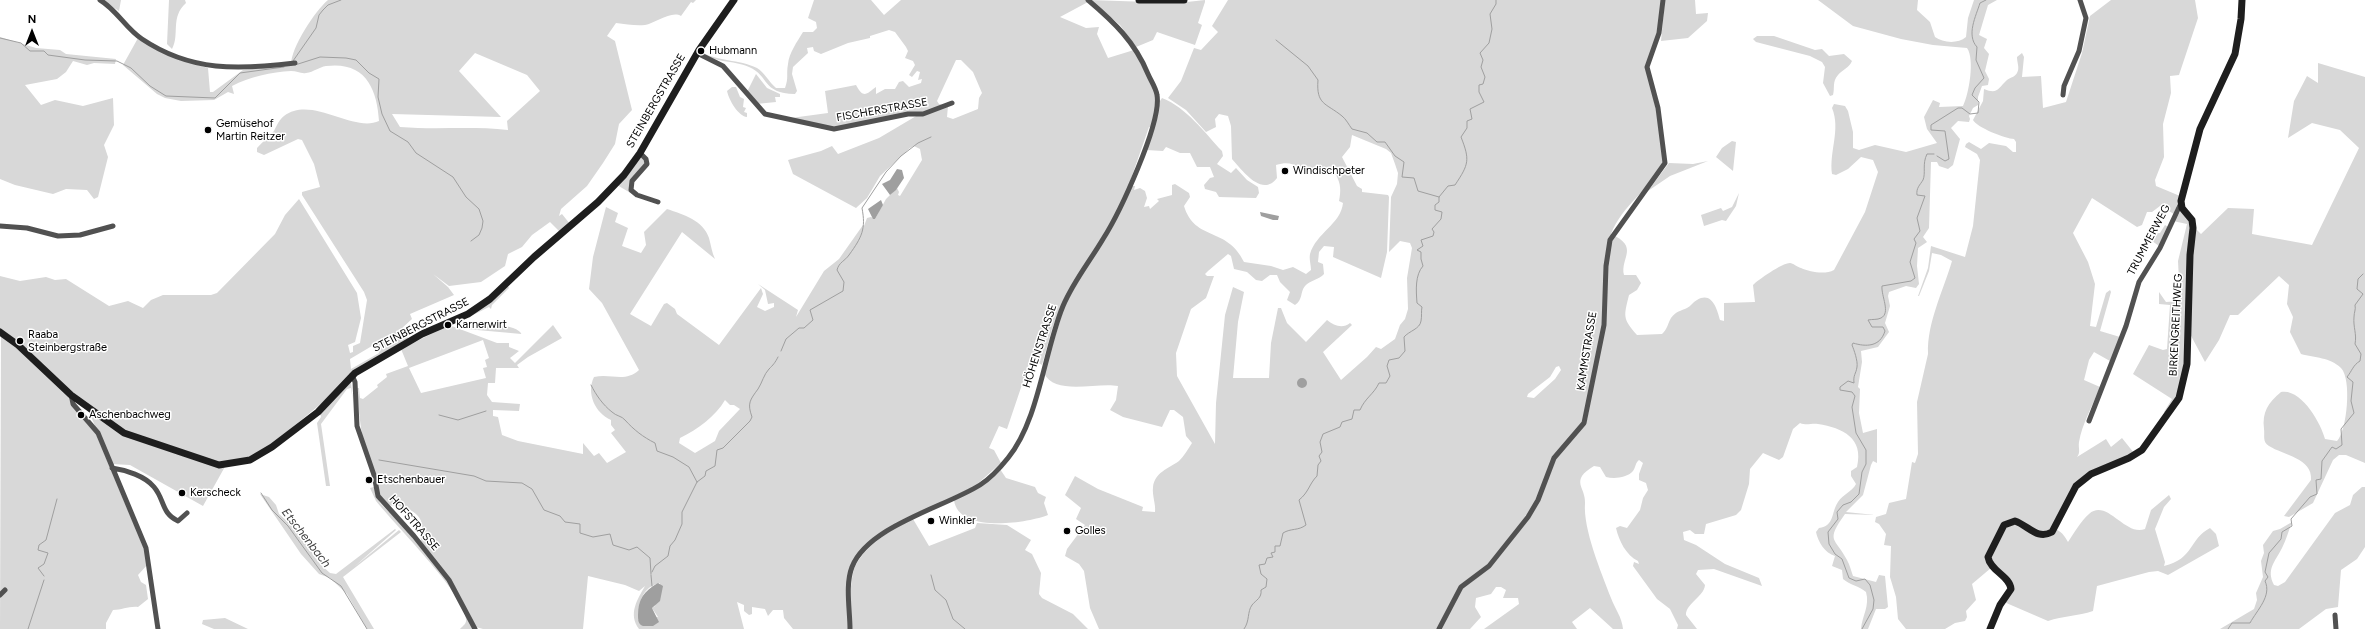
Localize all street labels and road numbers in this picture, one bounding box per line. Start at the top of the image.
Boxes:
street label: STEINBERGSTRASSE [624,52,688,150]
street label: FISCHERSTRASSE [835,95,929,125]
street label: TRUMMERWEG [2125,202,2173,278]
street label: BIRKENGREITHWEG [2167,273,2185,377]
street label: STEINBERGSTRASSE [371,295,471,355]
street label: HÖHENSTRASSE [1020,302,1060,390]
street label: KAMMSTRASSE [1574,310,1600,392]
street label: HOFSTRASSE [386,492,442,554]

